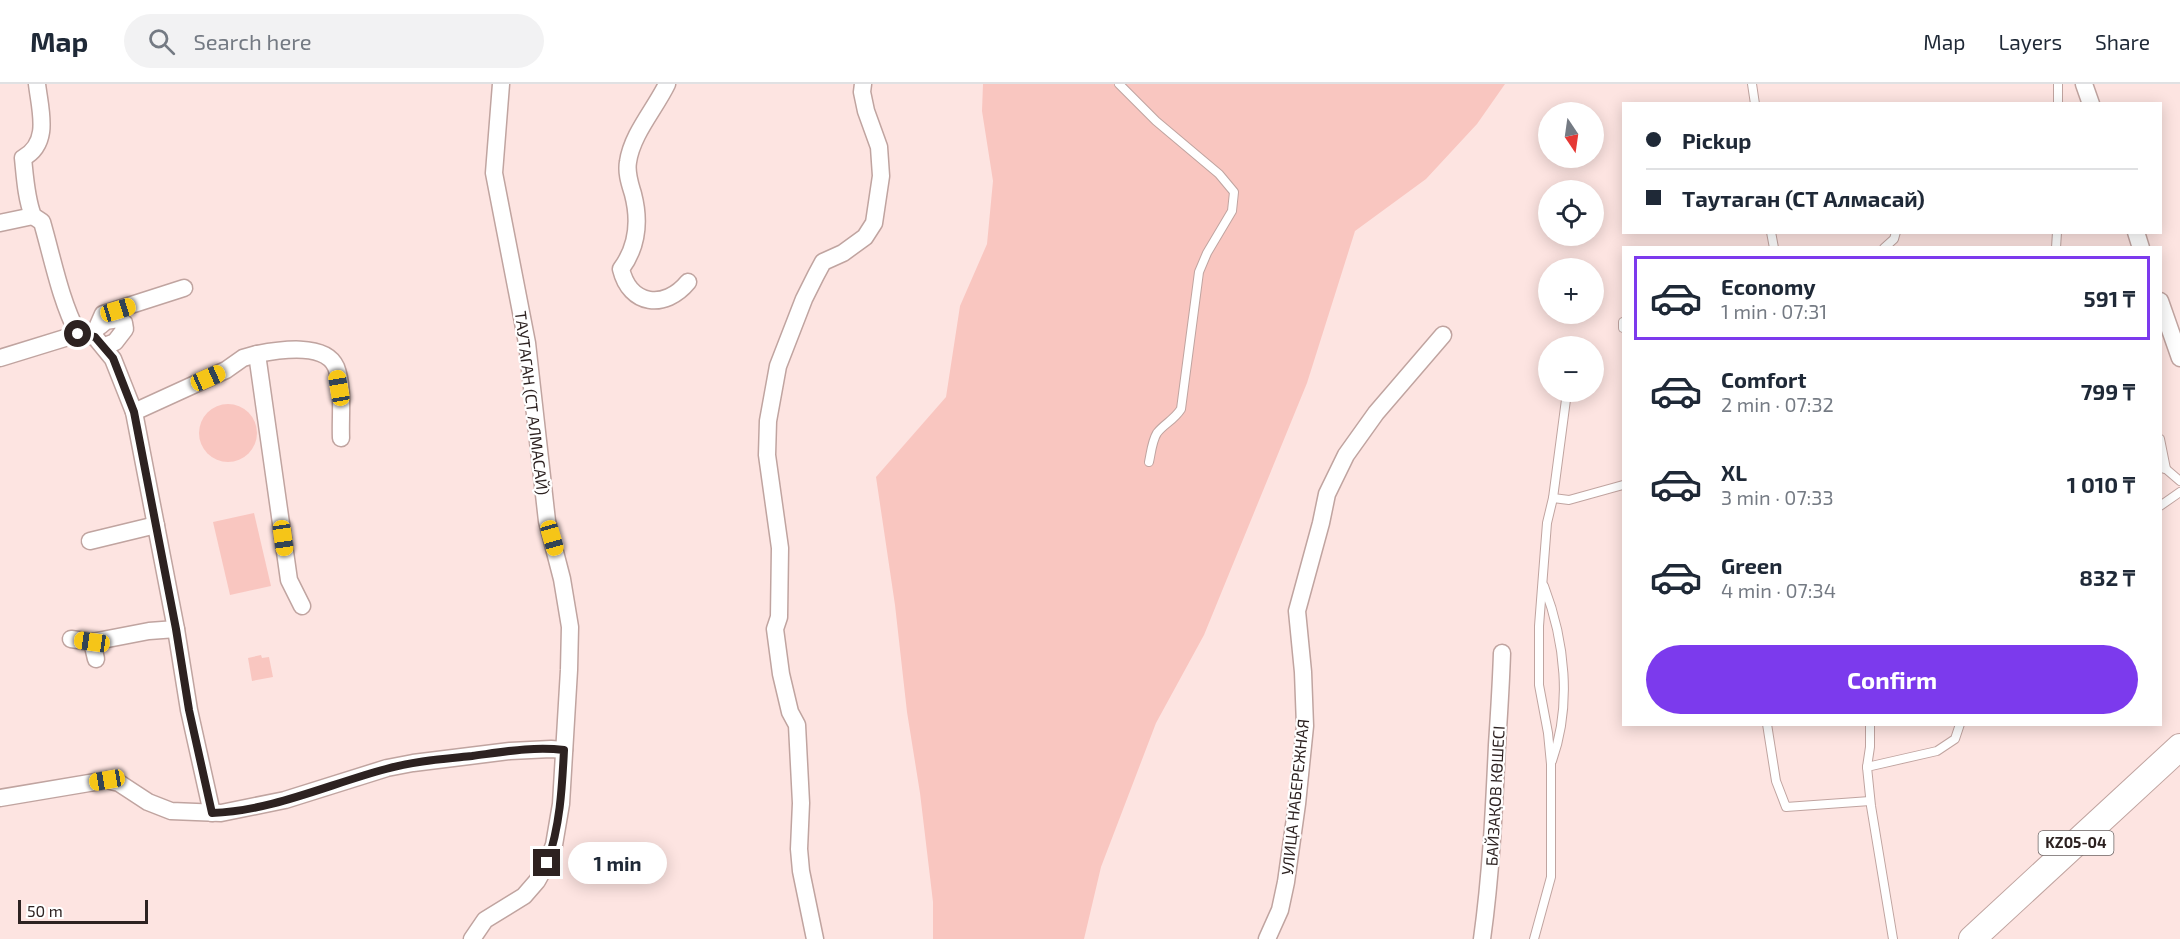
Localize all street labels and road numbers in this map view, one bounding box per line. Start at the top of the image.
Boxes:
street label: ТАУТАГАН (СТ АЛМАСАЙ) [512,310,553,496]
street label: УЛИЦА НАБЕРЕЖНАЯ [1277,718,1312,876]
street label: БАЙЗАҚОВ КӨШЕСІ [1481,725,1508,867]
road number: KZ05-04 [2038,831,2114,855]

